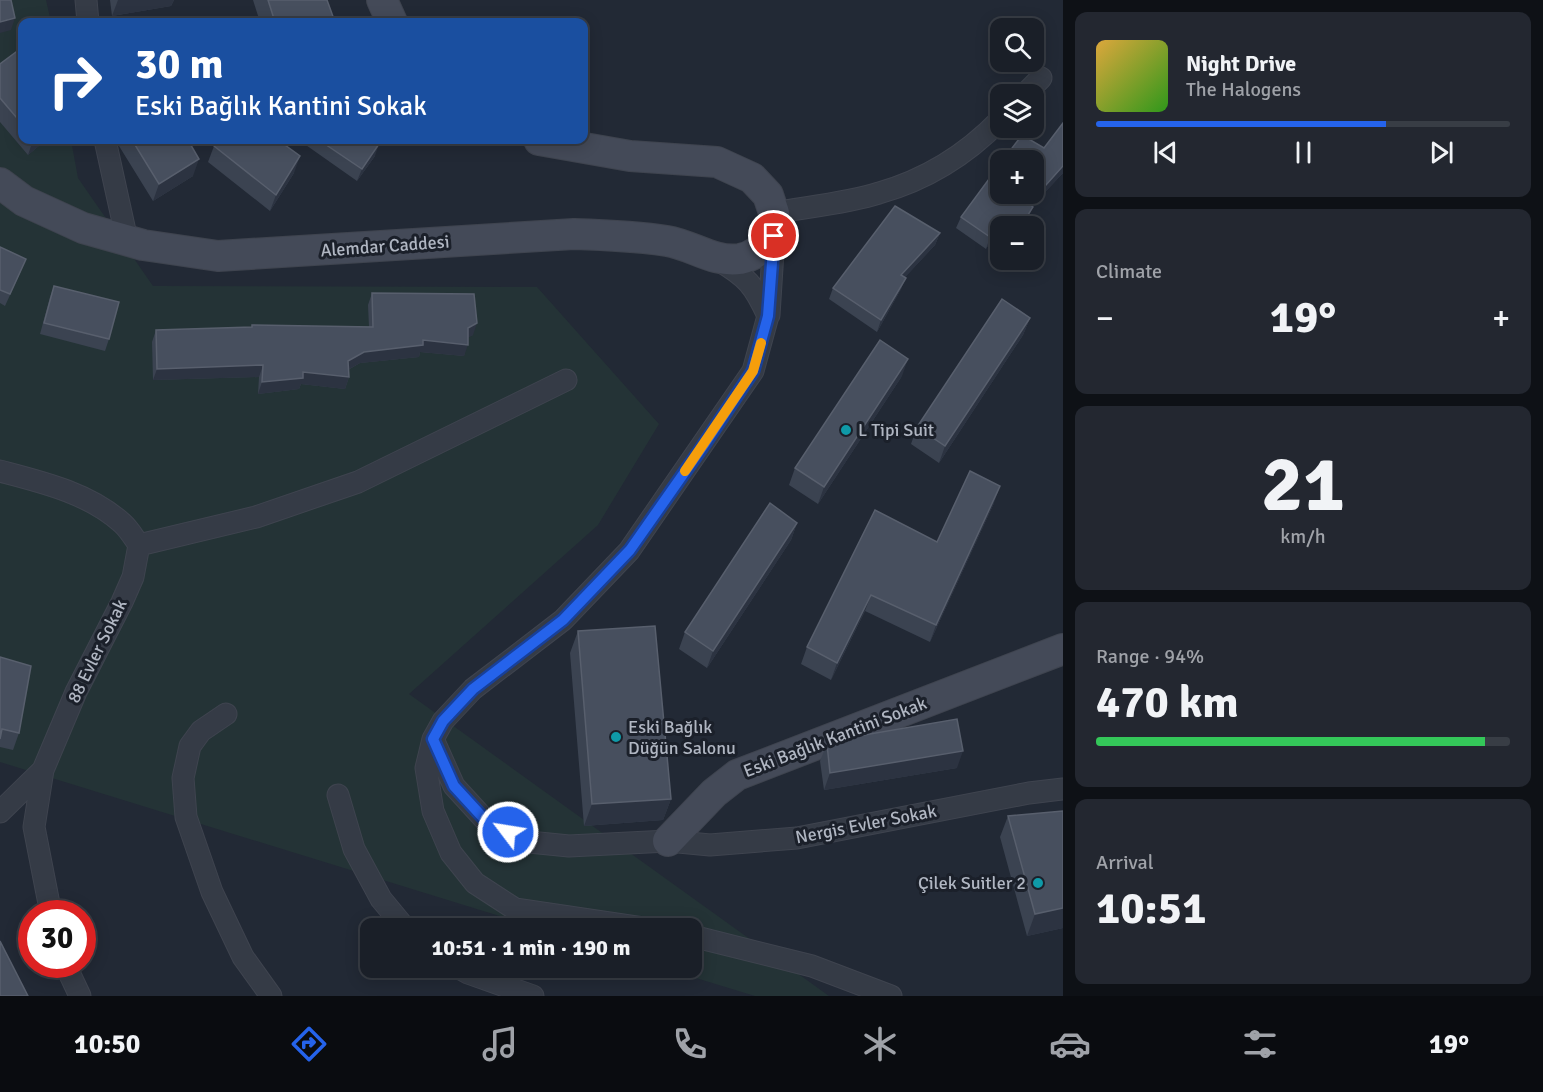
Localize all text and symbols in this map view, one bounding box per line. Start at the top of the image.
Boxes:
map controls [990,18,1044,270]
button: search [990,18,1044,72]
text: 30 m [135,39,224,90]
icon: right [36,42,114,120]
text: Night Drive [1186,50,1296,77]
text: The Halogens [1186,77,1301,102]
button: layers [990,84,1044,138]
text: Eski Bağlık Kantini Sokak [135,90,427,123]
icon: previous [1149,136,1182,169]
icon: pause [1287,136,1320,169]
icon: next [1425,136,1458,169]
button: + [990,150,1044,204]
pin [748,210,799,261]
button: − [990,216,1044,270]
icon: arrive [757,219,790,252]
street label: Alemdar Caddesi [320,231,450,261]
text: Climate [1096,259,1162,284]
text: 19° [1270,290,1336,345]
text: − [1096,298,1114,339]
text: + [1492,298,1510,339]
place label: L Tipi Suit [858,419,934,441]
marker: L Tipi Suit [839,423,853,437]
text: 21 [1261,437,1345,533]
text: km/h [1280,524,1326,549]
street label: 88 Evler Sokak [62,596,132,706]
text: Range · 94% [1096,644,1204,669]
text: 470 km [1096,675,1239,730]
street label: Eski Bağlık Kantini Sokak [740,692,930,782]
place label: Eski Bağlık Düğün Salonu [628,716,736,759]
marker: Eski Bağlık Düğün Salonu [609,730,623,744]
position arrow [476,800,540,864]
street label: Nergis Evler Sokak [794,800,938,848]
text: Arrival [1096,850,1154,875]
place label: Çilek Suitler 2 [918,872,1026,894]
marker: Çilek Suitler 2 [1031,876,1045,890]
text: 10:51 [1096,881,1206,936]
speed limit sign: 30 [18,900,96,978]
text: 10:51 · 1 min · 190 m [431,934,631,961]
icon: directions [288,1023,330,1065]
icon: music [479,1023,521,1065]
icon: phone [669,1023,711,1065]
icon: climate [859,1023,901,1065]
icon: car [1049,1023,1091,1065]
icon: filters [1239,1023,1281,1065]
text: 10:50 [74,1028,140,1061]
text: 19° [1429,1028,1469,1061]

